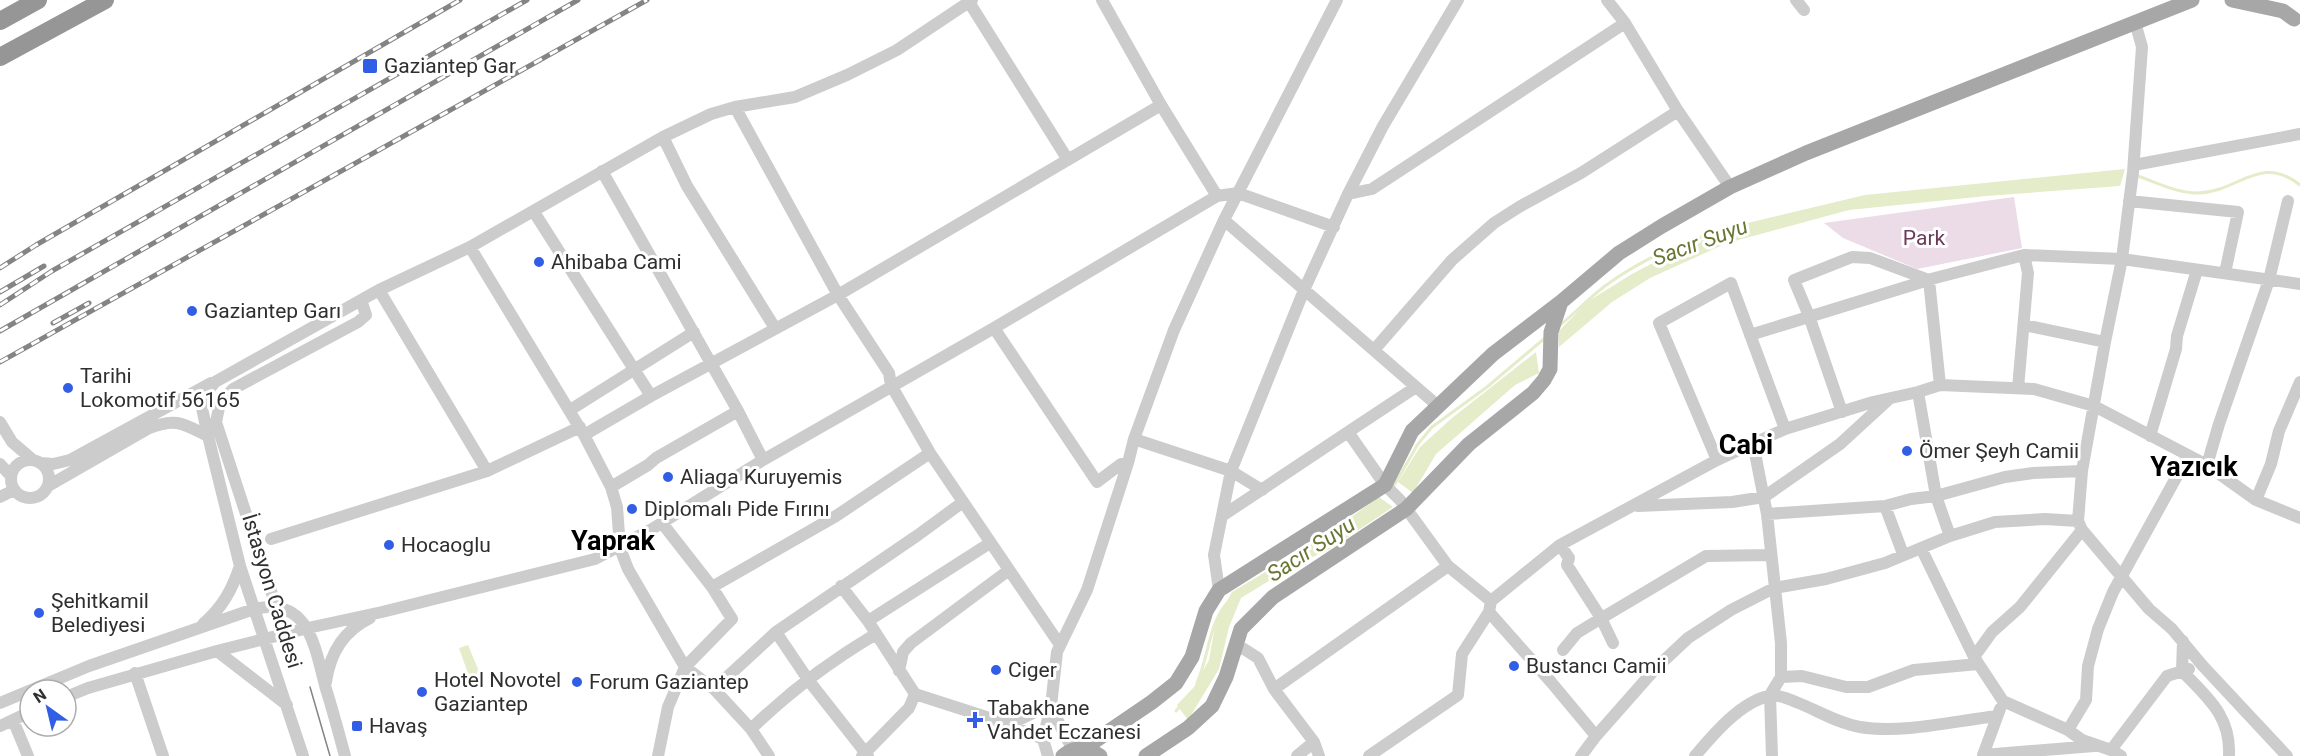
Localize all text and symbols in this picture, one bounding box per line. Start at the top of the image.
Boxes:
place label: Gaziantep Gar [384,54,516,78]
marker: Gaziantep Gar [361,57,379,75]
water label: Sacır Suyu [1649,213,1751,271]
park label: Park [1903,226,1946,250]
place label: Ahibaba Cami [551,250,682,274]
marker: Ahibaba Cami [532,255,546,269]
place label: Gaziantep Garı [204,299,341,323]
marker: Gaziantep Garı [185,304,199,318]
place label: Tarihi Lokomotif 56165 [80,364,240,412]
marker: Tarihi Lokomotif 56165 [61,381,75,395]
district label: Cabi [1719,429,1773,461]
place label: Ömer Şeyh Camii [1919,439,2079,463]
marker: Ömer Şeyh Camii [1900,444,1914,458]
district label: Yazıcık [2150,451,2238,483]
place label: Aliaga Kuruyemis [680,465,842,489]
marker: Aliaga Kuruyemis [661,470,675,484]
place label: Diplomalı Pide Fırını [644,497,830,521]
marker: Diplomalı Pide Fırını [625,502,639,516]
street label: İstasyon Caddesi [237,511,307,671]
water label: Sacır Suyu [1262,511,1360,587]
district label: Yaprak [571,525,655,557]
place label: Hocaoglu [401,533,491,557]
marker: Hocaoglu [382,538,396,552]
place label: Şehitkamil Belediyesi [51,589,149,637]
marker: Şehitkamil Belediyesi [32,606,46,620]
place label: Bustancı Camii [1526,654,1667,678]
place label: Ciger [1008,658,1057,682]
marker: Bustancı Camii [1507,659,1521,673]
marker: Ciger [989,663,1003,677]
place label: Hotel Novotel Gaziantep [434,668,561,716]
place label: Forum Gaziantep [589,670,749,694]
marker: Forum Gaziantep [570,675,584,689]
north arrow [18,678,78,738]
text: N [30,685,50,707]
marker: Hotel Novotel Gaziantep [415,685,429,699]
place label: Tabakhane Vahdet Eczanesi [987,696,1141,744]
marker: Tabakhane Vahdet Eczanesi [968,713,982,727]
place label: Havaş [369,714,428,738]
marker: Havaş [350,719,364,733]

